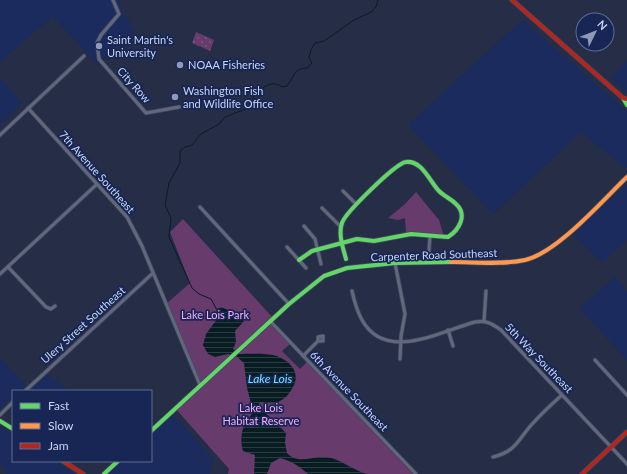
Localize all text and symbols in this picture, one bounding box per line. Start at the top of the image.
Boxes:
north arrow [575,12,615,52]
text: N [595,17,610,32]
place label: Saint Martin's University [107,33,173,59]
marker: Saint Martin's University [94,41,104,51]
place label: NOAA Fisheries [188,58,265,71]
marker: NOAA Fisheries [175,60,185,70]
street label: City Row [115,64,154,105]
place label: Washington Fish and Wildlife Office [183,84,273,110]
marker: Washington Fish and Wildlife Office [170,92,180,102]
street label: 7th Avenue Southeast [57,128,138,216]
street label: Carpenter Road Southeast [370,246,498,263]
street label: Ulery Street Southeast [38,283,127,366]
park label: Lake Lois Park [181,308,250,321]
street label: 5th Way Southeast [503,320,576,395]
street label: 6th Avenue Southeast [308,348,391,434]
water label: Lake Lois [248,371,292,386]
legend [12,390,152,462]
text: Fast [48,398,70,413]
park label: Lake Lois Habitat Reserve [223,401,300,427]
text: Slow [48,418,74,433]
text: Jam [48,438,69,453]

